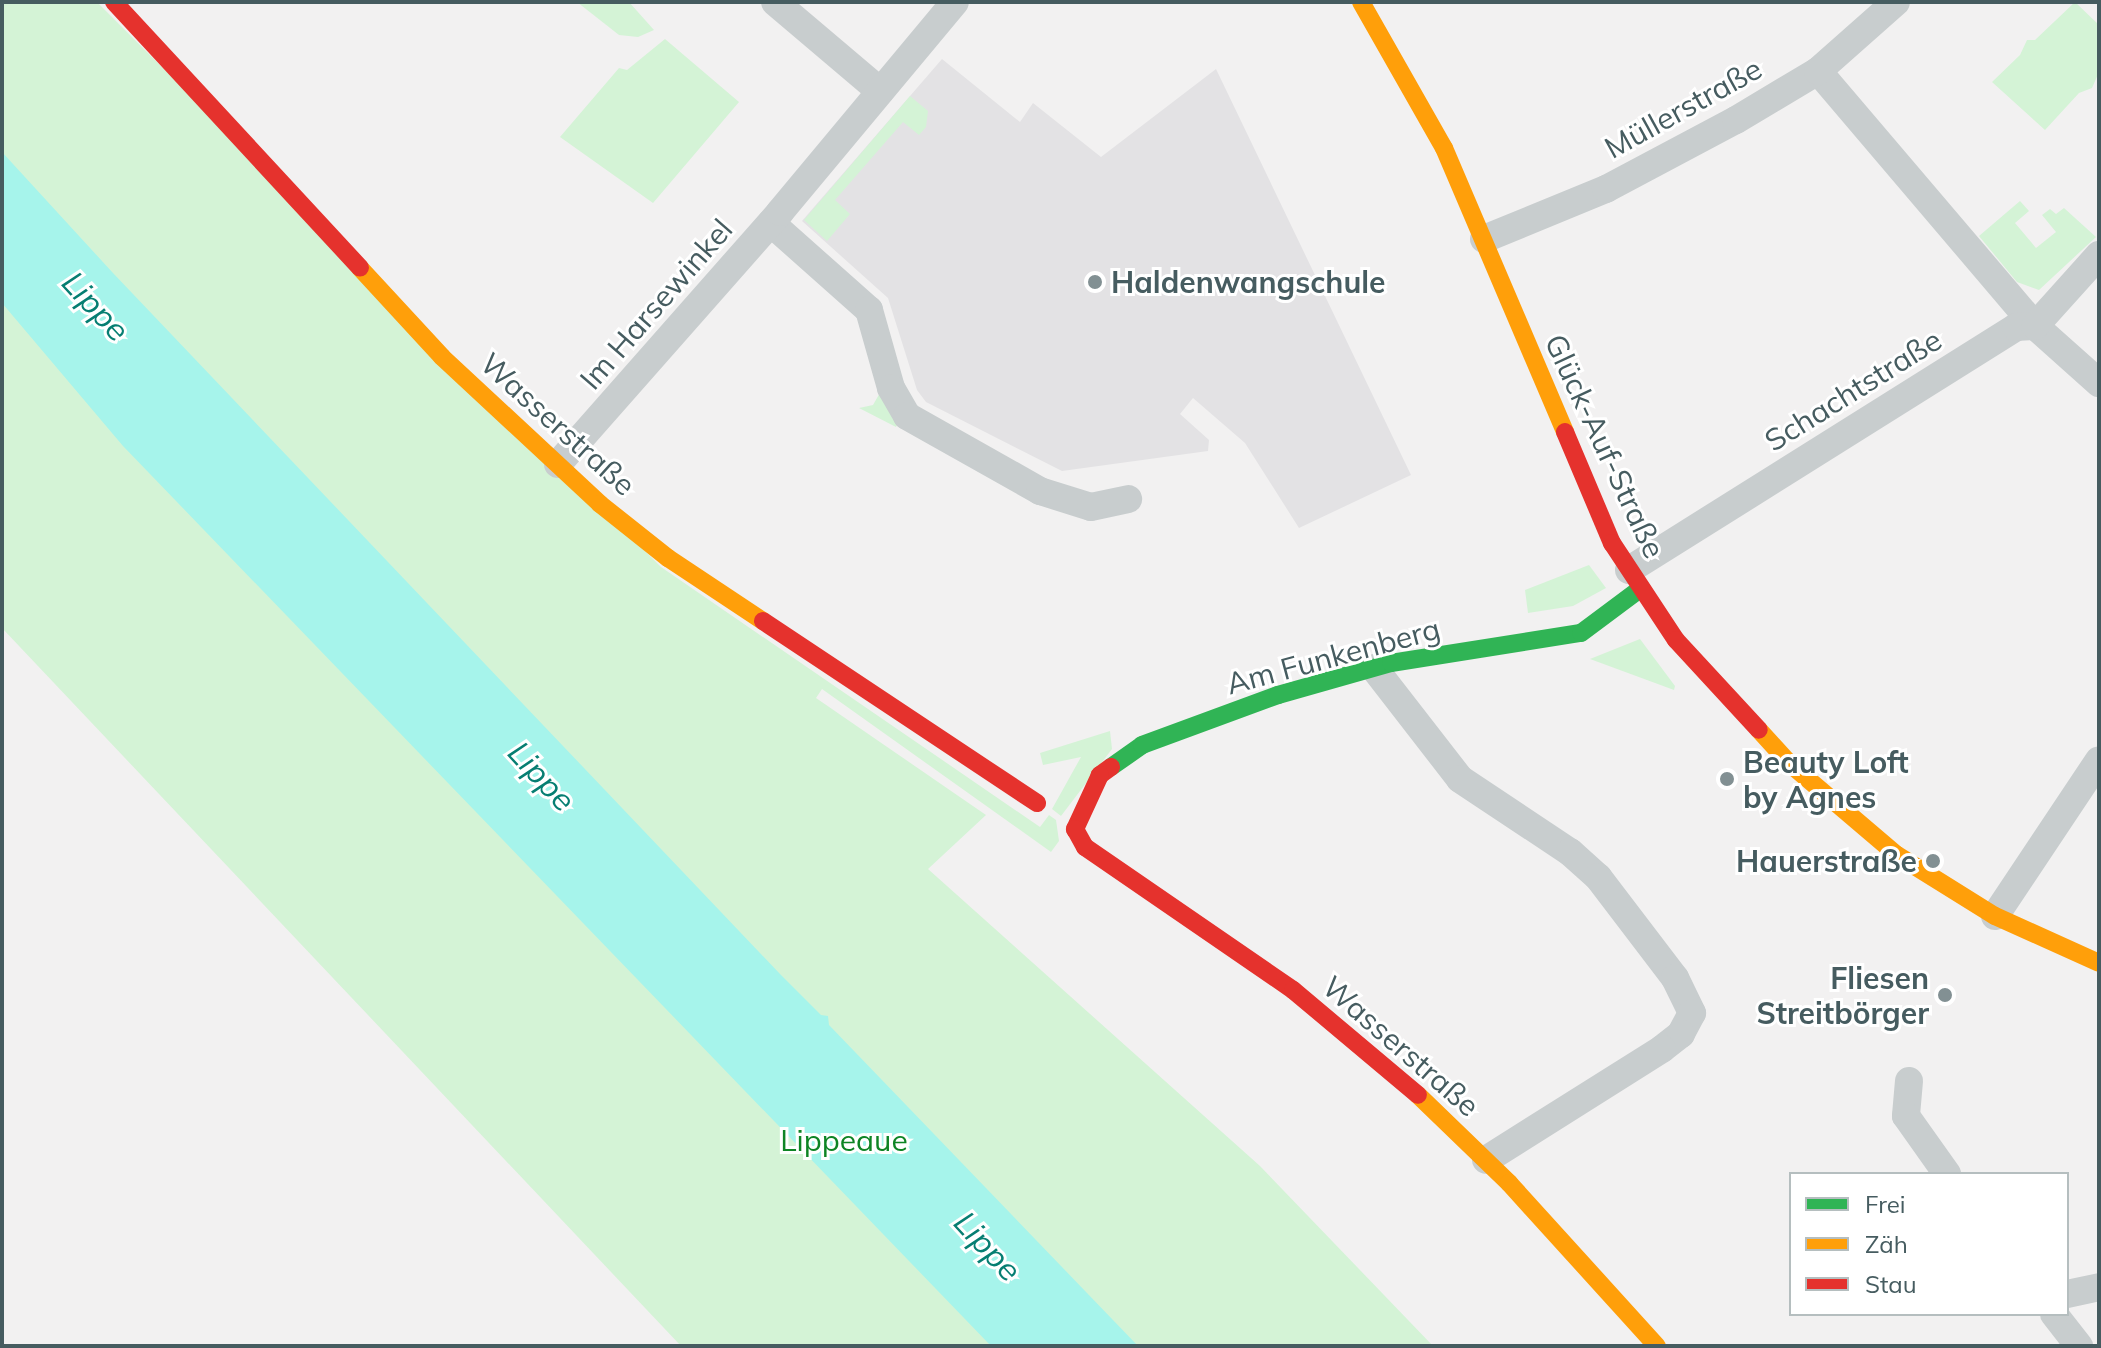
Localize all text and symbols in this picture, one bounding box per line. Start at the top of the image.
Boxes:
street label: Müllerstraße [1598,50,1768,166]
street label: Im Harsewinkel [572,211,740,397]
water label: Lippe [54,263,138,349]
place label: Haldenwangschule [1111,264,1386,300]
marker: Haldenwangschule [1086,273,1104,291]
street label: Schachtstraße [1758,321,1948,459]
street label: Glück-Auf-Straße [1537,328,1673,564]
street label: Wasserstraße [473,345,643,503]
street label: Am Funkenberg [1222,610,1444,702]
water label: Lippe [500,733,584,819]
place label: Beauty Loft by Agnes [1743,744,1909,814]
marker: Beauty Loft by Agnes [1718,770,1736,788]
place label: Hauerstraße [1736,843,1917,879]
marker: Hauerstraße [1924,852,1942,870]
place label: Fliesen Streitbörger [1756,960,1929,1030]
street label: Wasserstraße [1315,968,1487,1124]
marker: Fliesen Streitbörger [1936,986,1954,1004]
park label: Lippeaue [780,1122,908,1158]
legend [1789,1172,2069,1316]
text: Frei [1865,1189,1906,1219]
water label: Lippe [946,1203,1030,1289]
text: Zäh [1865,1229,1908,1259]
text: Stau [1865,1269,1917,1299]

